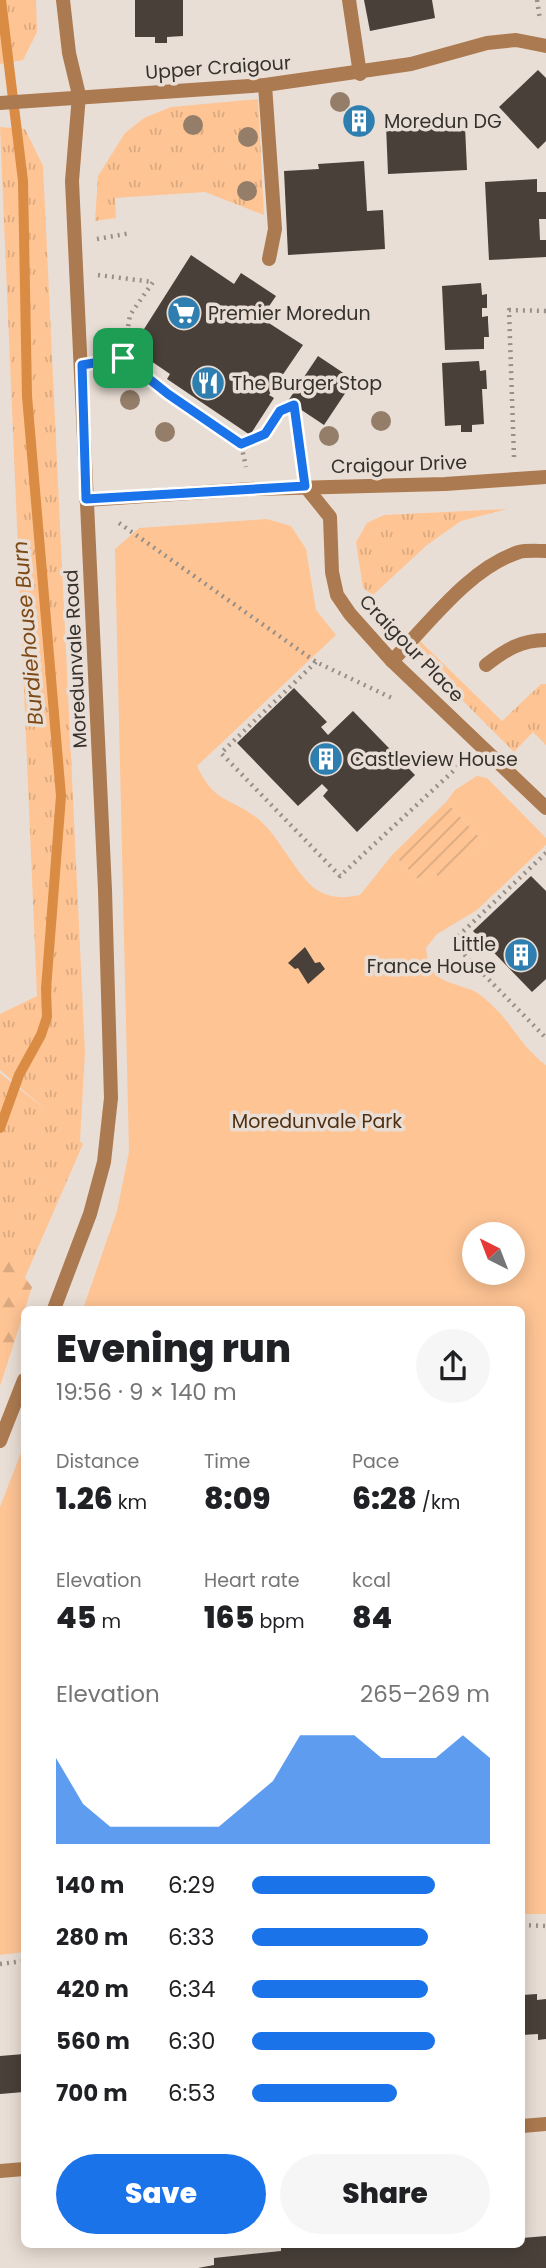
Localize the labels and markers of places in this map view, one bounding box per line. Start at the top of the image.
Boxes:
building icon: Moredun DG [340,102,378,140]
place label: Moredun DG [384,108,502,135]
supermarket icon: Premier Moredun [165,294,203,332]
place label: Premier Moredun [208,300,371,327]
pin [93,328,153,388]
restaurant icon: The Burger Stop [189,364,227,402]
place label: The Burger Stop [232,370,382,397]
building icon: Castleview House [307,740,345,778]
place label: Castleview House [350,746,518,773]
place label: Little France House [367,931,496,980]
building icon: Little France House [502,936,540,974]

